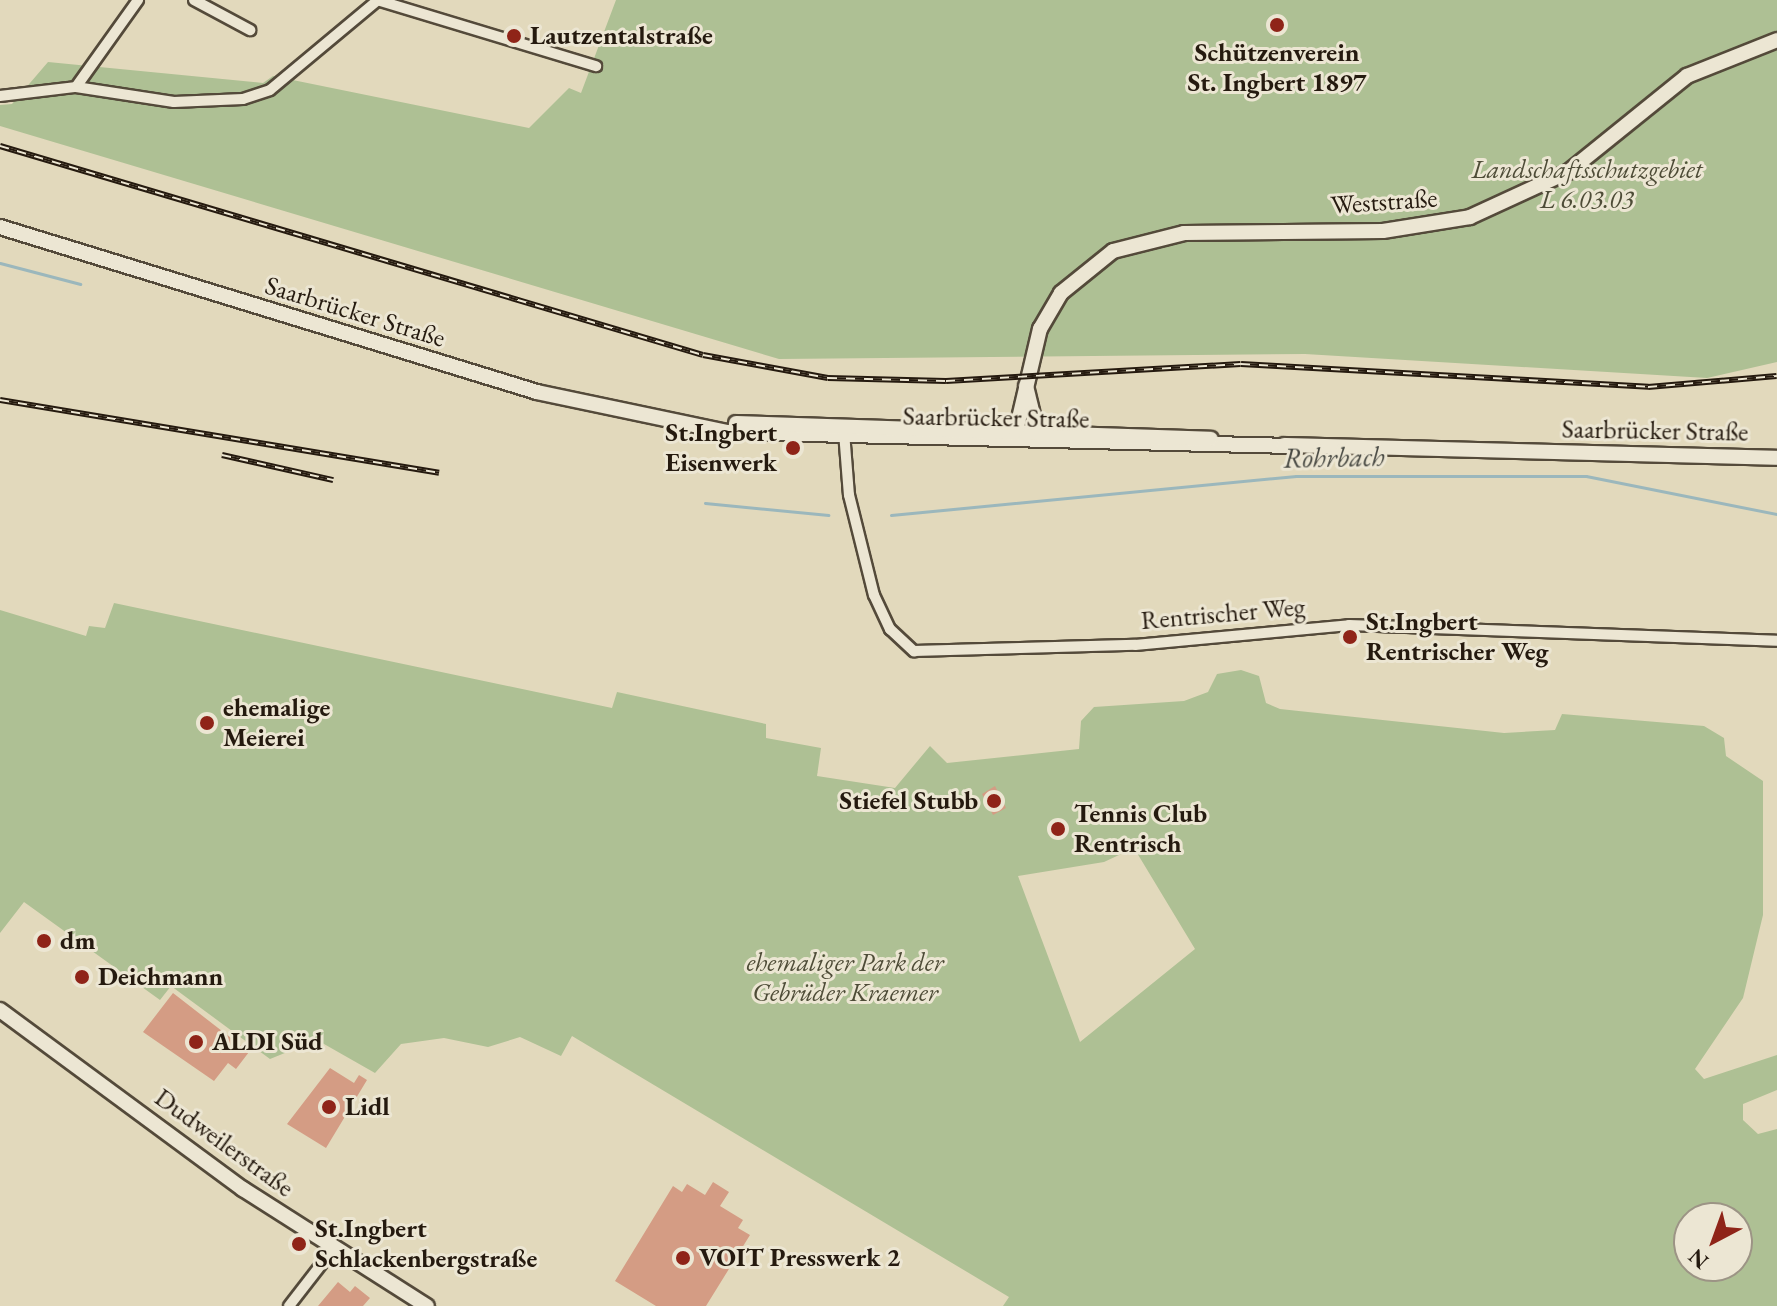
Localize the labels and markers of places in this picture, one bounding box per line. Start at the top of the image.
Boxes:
marker: Schützenverein St. Ingbert 1897 [1268,16,1286,34]
place label: Lautzentalstraße [530,20,713,52]
marker: Lautzentalstraße [505,27,523,45]
place label: Schützenverein St. Ingbert 1897 [1188,37,1366,98]
place label: St.Ingbert Eisenwerk [665,417,777,478]
marker: St.Ingbert Eisenwerk [784,439,802,457]
place label: St.Ingbert Rentrischer Weg [1366,606,1549,668]
marker: St.Ingbert Rentrischer Weg [1341,628,1359,646]
place label: ehemalige Meierei [223,692,330,754]
marker: ehemalige Meierei [198,714,216,732]
place label: Stiefel Stubb [839,785,978,817]
marker: Stiefel Stubb [985,792,1003,810]
place label: Tennis Club Rentrisch [1074,798,1207,860]
marker: Tennis Club Rentrisch [1049,820,1067,838]
place label: dm [60,925,95,957]
marker: dm [35,932,53,950]
place label: Deichmann [98,961,223,993]
marker: Deichmann [73,968,91,986]
place label: ALDI Süd [212,1026,323,1058]
marker: ALDI Süd [187,1033,205,1051]
place label: Lidl [345,1091,390,1123]
marker: Lidl [320,1098,338,1116]
place label: St.Ingbert Schlackenbergstraße [315,1213,537,1274]
marker: St.Ingbert Schlackenbergstraße [290,1235,308,1253]
place label: VOIT Presswerk 2 [699,1242,900,1274]
marker: VOIT Presswerk 2 [674,1249,692,1267]

